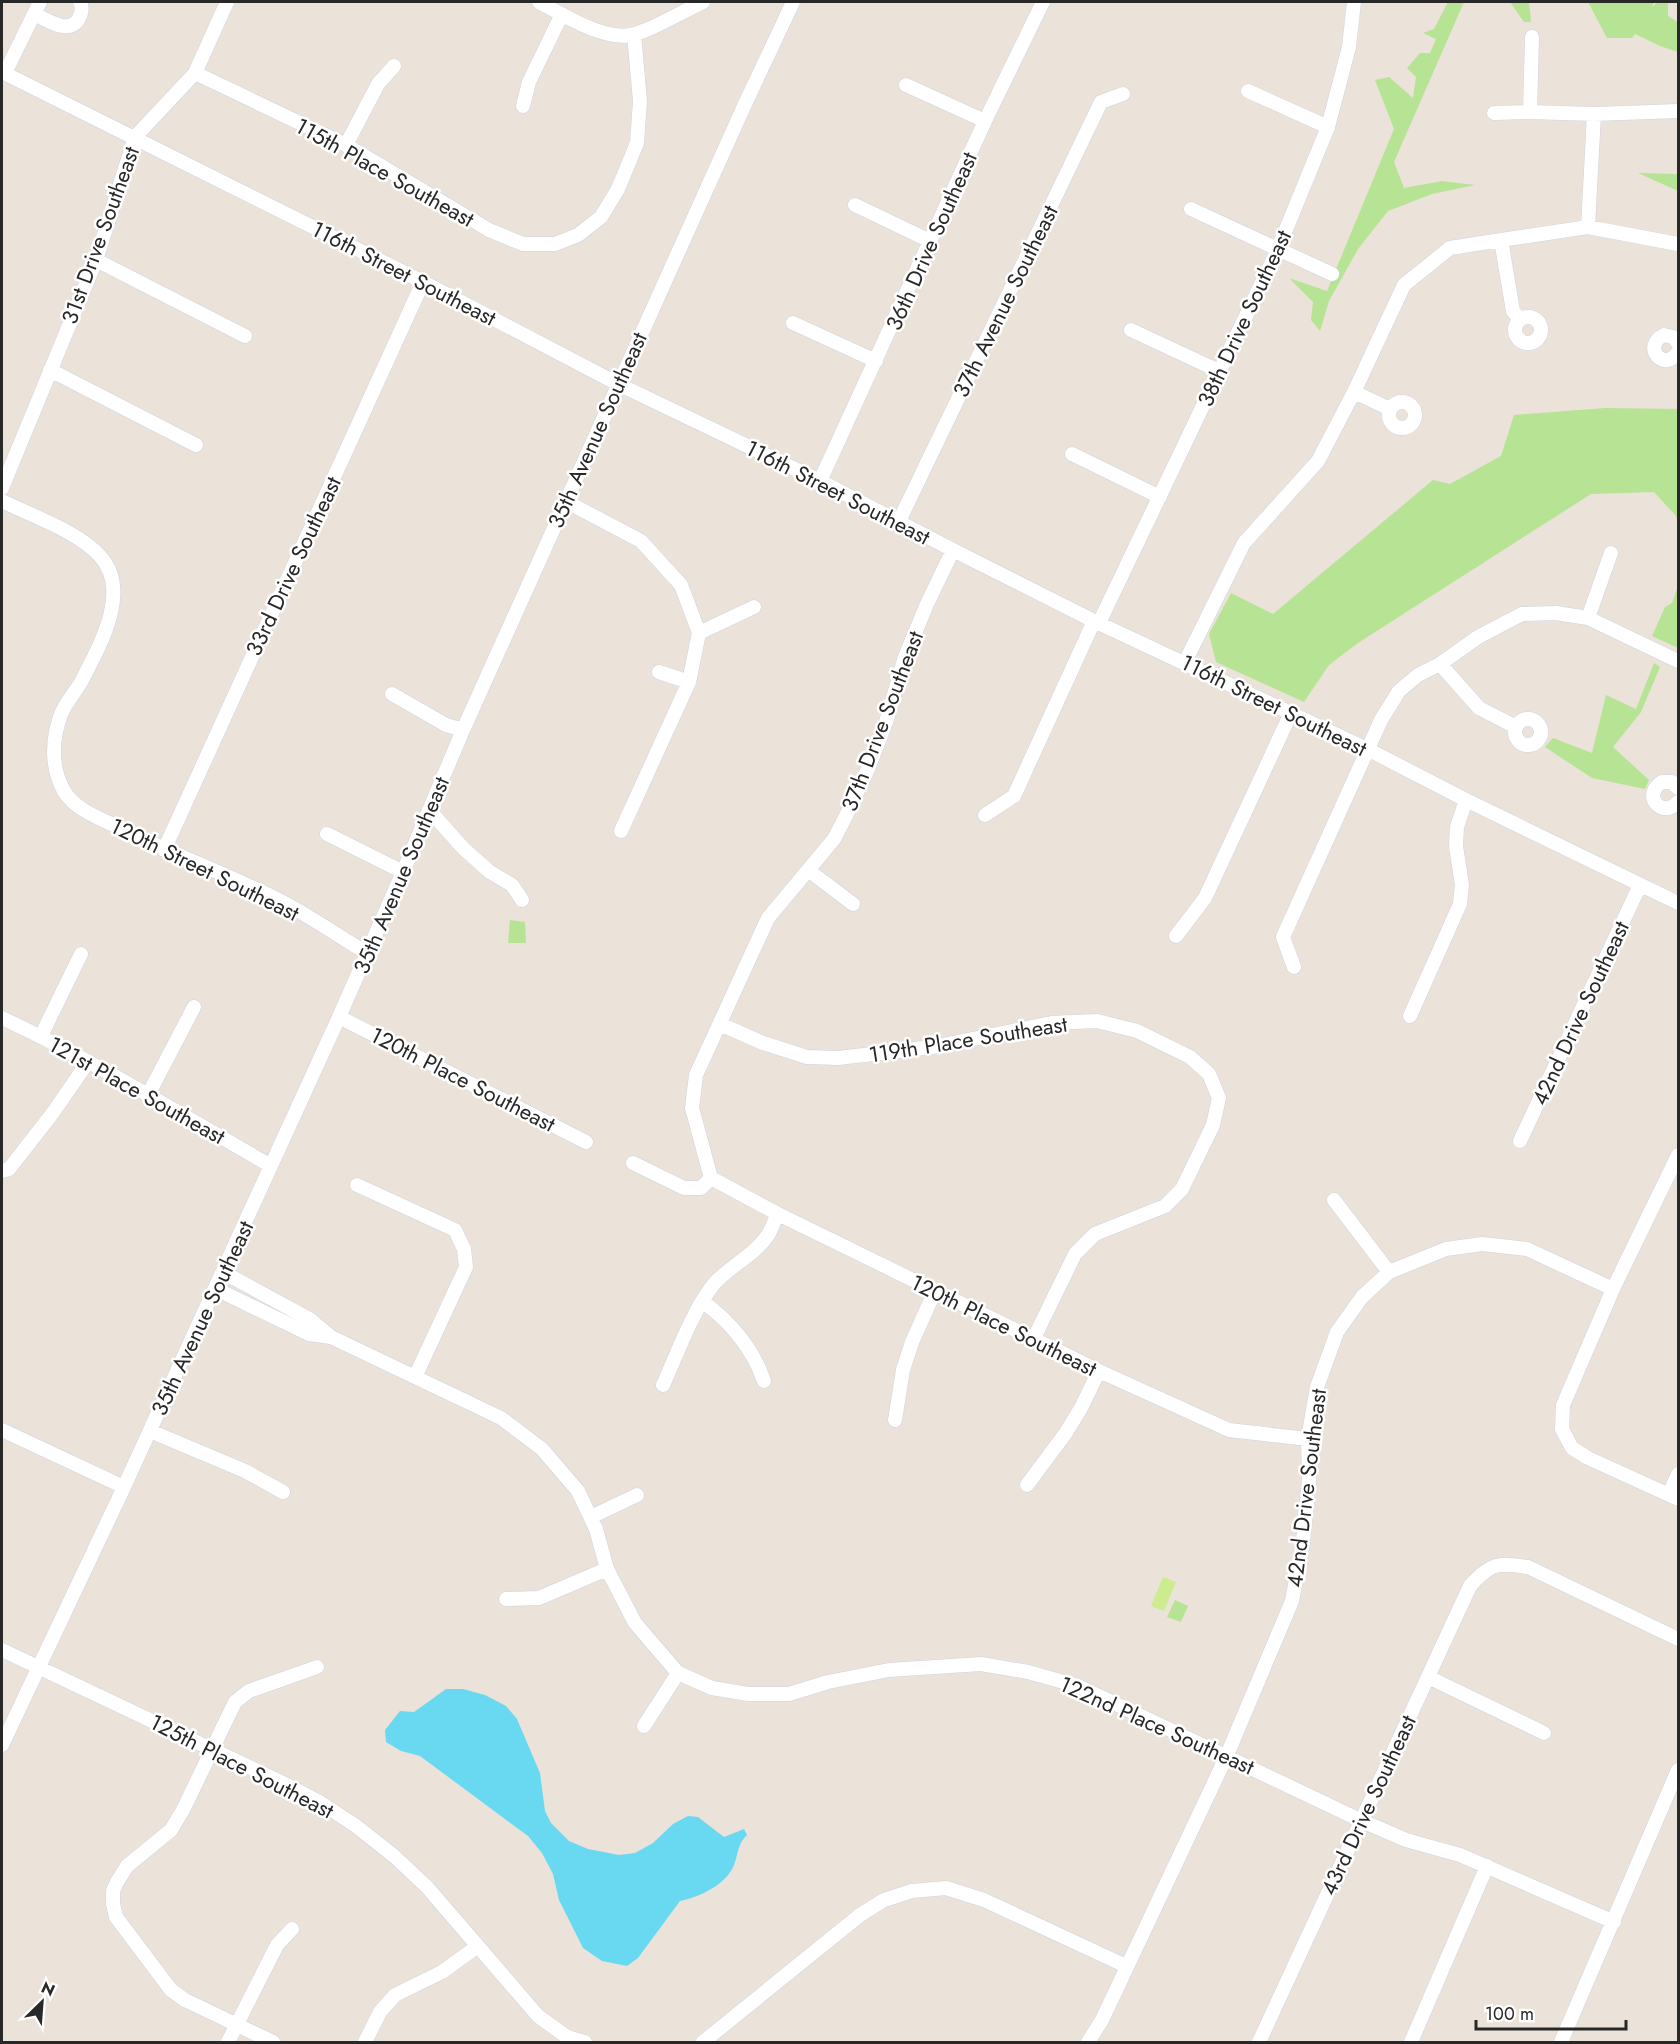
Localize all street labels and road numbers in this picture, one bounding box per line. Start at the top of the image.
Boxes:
street label: 115th Place Southeast [290,109,481,235]
street label: 31st Drive Southeast [53,141,147,328]
street label: 36th Drive Southeast [877,146,985,335]
street label: 37th Avenue Southeast [945,199,1066,403]
street label: 116th Street Southeast [306,213,503,334]
street label: 38th Drive Southeast [1189,224,1299,412]
street label: 35th Avenue Southeast [539,326,655,533]
street label: 116th Street Southeast [740,432,937,553]
street label: 33rd Drive Southeast [237,470,349,661]
street label: 37th Drive Southeast [833,626,931,816]
street label: 116th Street Southeast [1176,646,1373,764]
street label: 35th Avenue Southeast [345,771,457,979]
street label: 120th Street Southeast [105,809,306,929]
street label: 42nd Drive Southeast [1523,915,1637,1110]
street label: 119th Place Southeast [866,1007,1070,1070]
street label: 120th Place Southeast [365,1019,562,1140]
street label: 121st Place Southeast [43,1028,232,1152]
street label: 35th Avenue Southeast [143,1215,261,1421]
street label: 120th Place Southeast [905,1266,1103,1384]
street label: 42nd Drive Southeast [1278,1386,1334,1589]
street label: 122nd Place Southeast [1054,1668,1260,1783]
street label: 125th Place Southeast [144,1706,340,1827]
street label: 43rd Drive Southeast [1312,1709,1424,1900]

